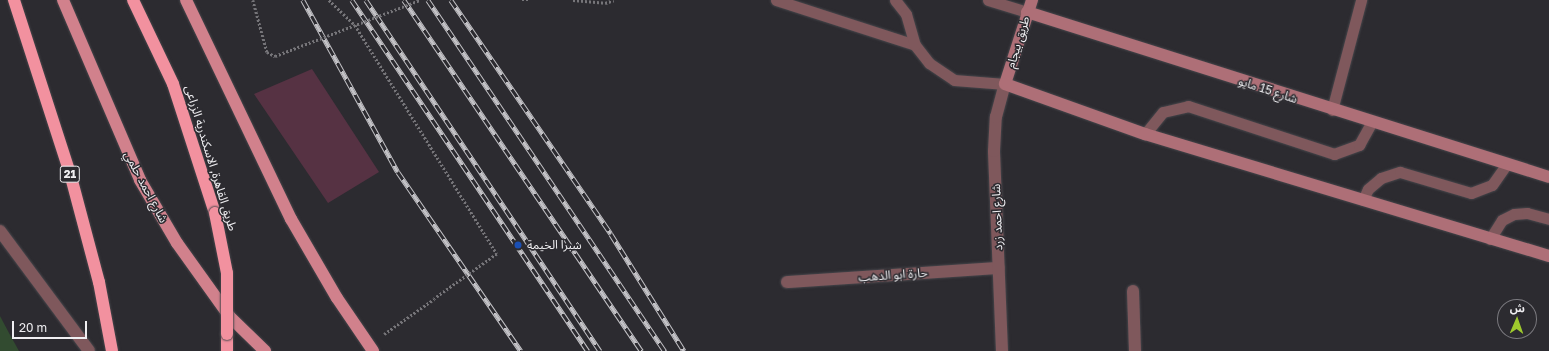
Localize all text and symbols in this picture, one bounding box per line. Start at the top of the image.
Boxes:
street label: طريق بيجام [1003,14,1033,70]
street label: شارع 15 مايو [1237,74,1299,106]
street label: طريق القاهرة, الاسكندرية الزراعى [182,83,240,233]
street label: شارع احمد حلمي [121,149,171,225]
road number: 21 [59,165,81,183]
street label: شارع احمد زرد [989,183,1005,251]
place label: شبرا الخيمة [527,238,582,252]
marker: شبرا الخيمة [512,239,524,251]
street label: حارة ابو الدهب [858,265,928,285]
north arrow [1497,299,1537,339]
text: ش [1510,301,1525,314]
scale bar [14,313,89,339]
text: 20 m [19,320,47,335]

